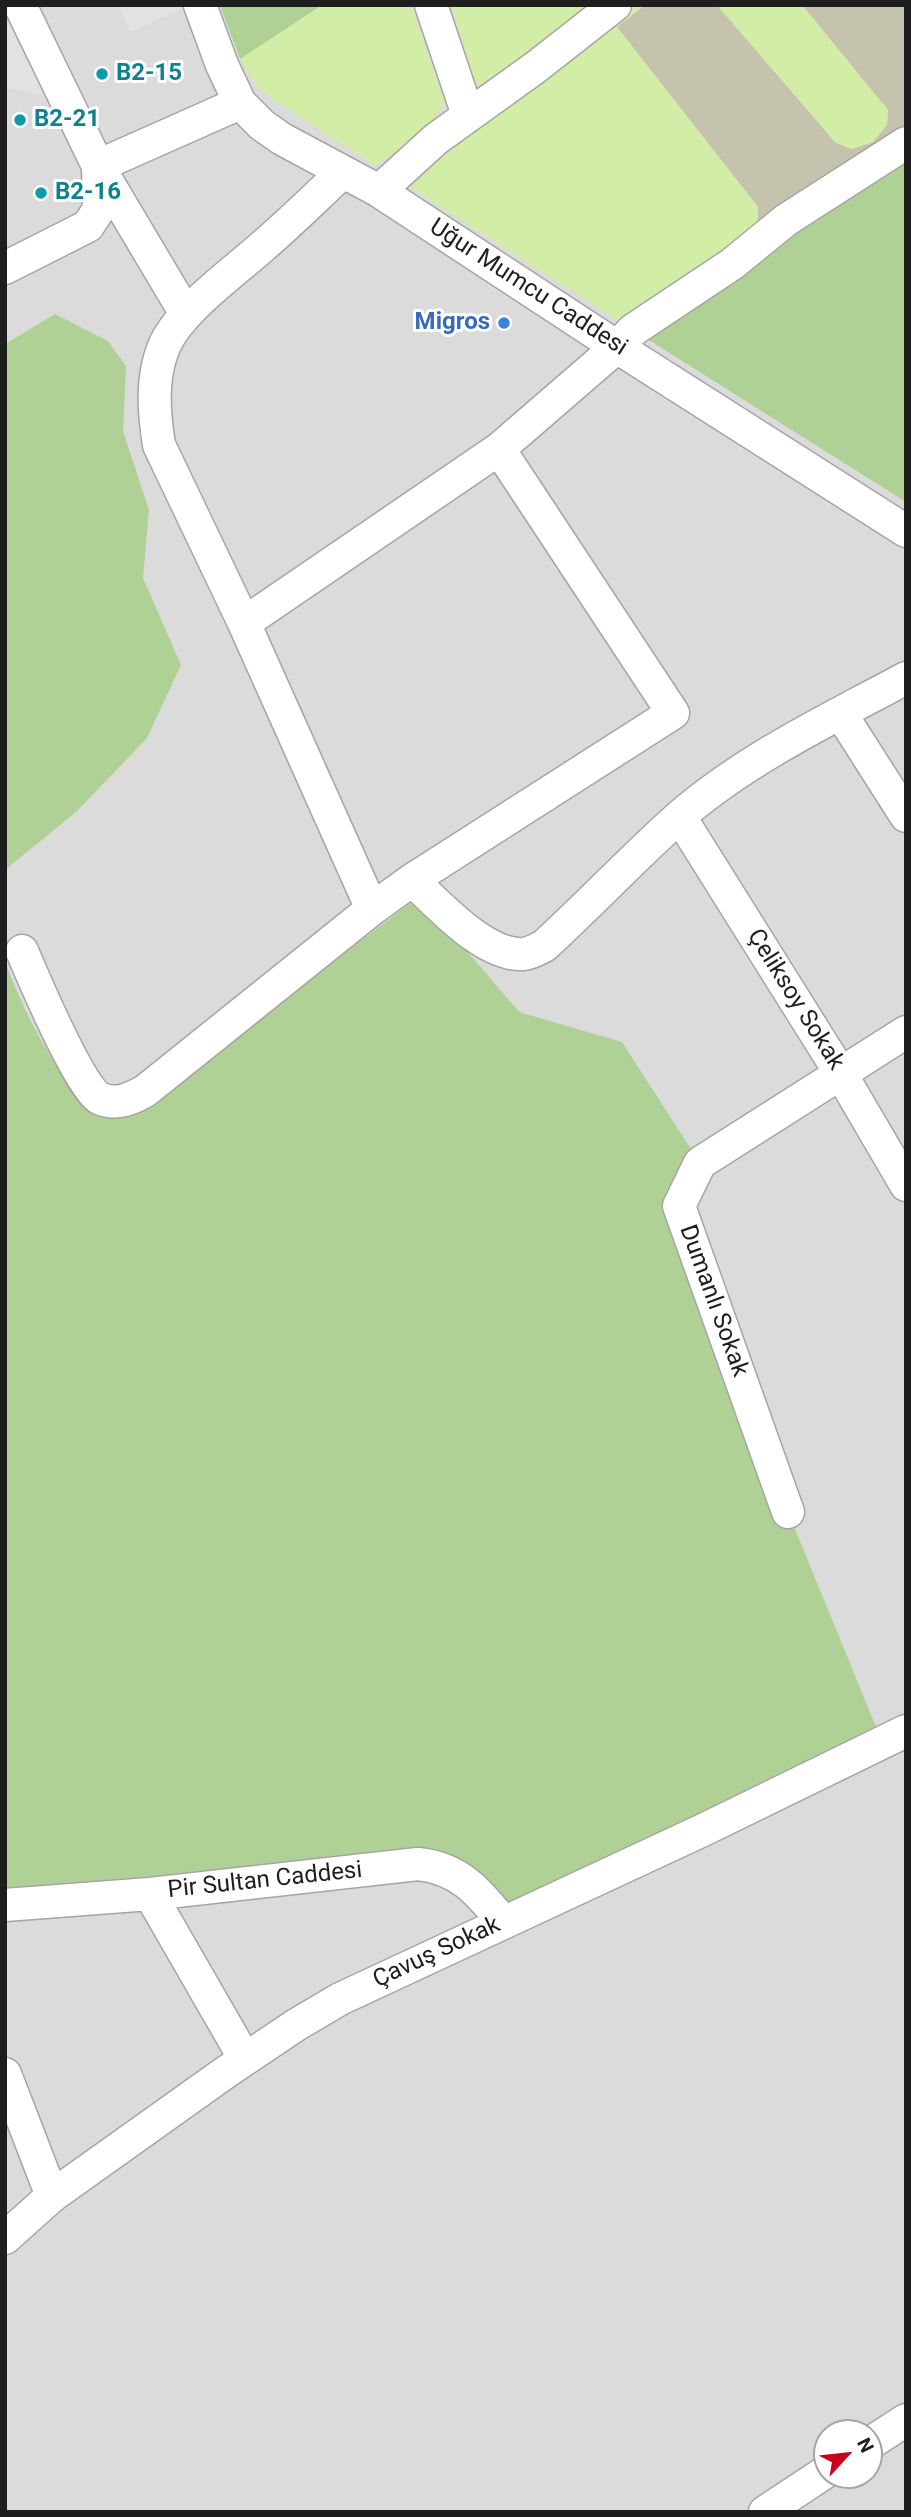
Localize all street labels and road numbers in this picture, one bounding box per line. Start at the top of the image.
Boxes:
street label: Uğur Mumcu Caddesi [424,213,632,363]
street label: Çeliksoy Sokak [740,924,850,1076]
street label: Dumanlı Sokak [672,1221,754,1381]
street label: Pir Sultan Caddesi [166,1856,364,1906]
street label: Çavuş Sokak [369,1911,505,1995]

